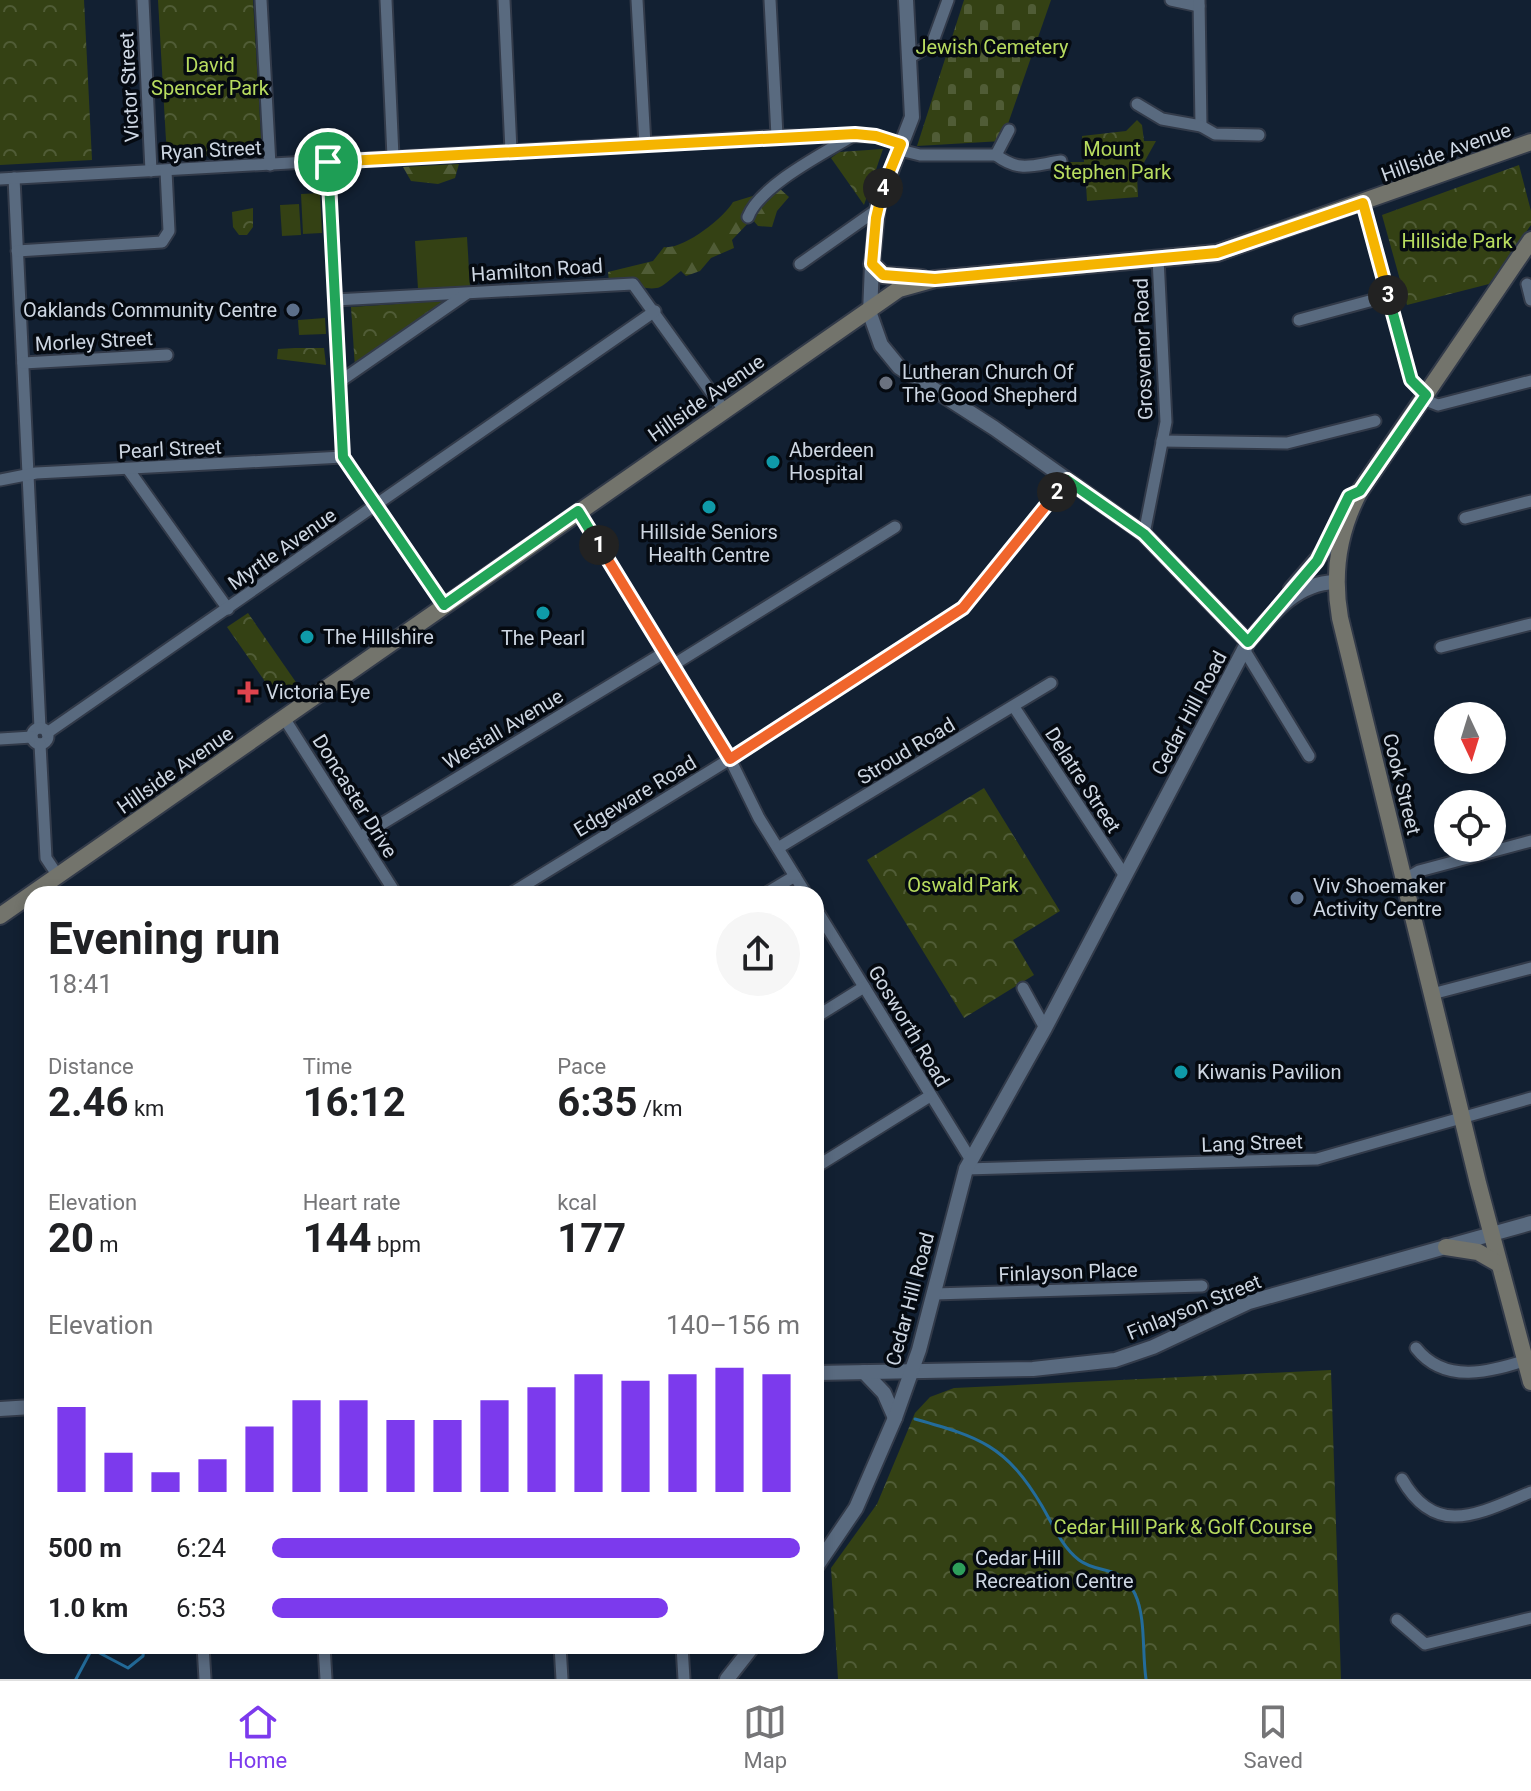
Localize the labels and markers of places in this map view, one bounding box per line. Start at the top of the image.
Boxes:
pin [294,128,362,196]
pin: 4 [863,168,903,208]
pin: 3 [1368,275,1408,315]
place label: Oaklands Community Centre [23,298,277,322]
marker: Oaklands Community Centre [284,301,302,319]
place label: Lutheran Church Of The Good Shepherd [902,360,1077,407]
marker: Lutheran Church Of The Good Shepherd [877,374,895,392]
place label: Aberdeen Hospital [789,438,874,485]
marker: Aberdeen Hospital [764,453,782,471]
pin: 2 [1037,472,1077,512]
marker: Hillside Seniors Health Centre [700,498,718,516]
place label: Hillside Seniors Health Centre [640,520,778,567]
pin: 1 [579,525,619,565]
marker: The Pearl [534,604,552,622]
place label: The Hillshire [323,625,434,649]
place label: The Pearl [501,626,585,650]
marker: The Hillshire [298,628,316,646]
place label: Victoria Eye [266,680,370,704]
marker: Victoria Eye [237,681,259,703]
place label: Viv Shoemaker Activity Centre [1313,874,1446,921]
marker: Viv Shoemaker Activity Centre [1288,889,1306,907]
place label: Kiwanis Pavilion [1197,1060,1341,1084]
marker: Kiwanis Pavilion [1172,1063,1190,1081]
place label: Cedar Hill Recreation Centre [975,1546,1134,1593]
marker: Cedar Hill Recreation Centre [950,1560,968,1578]

